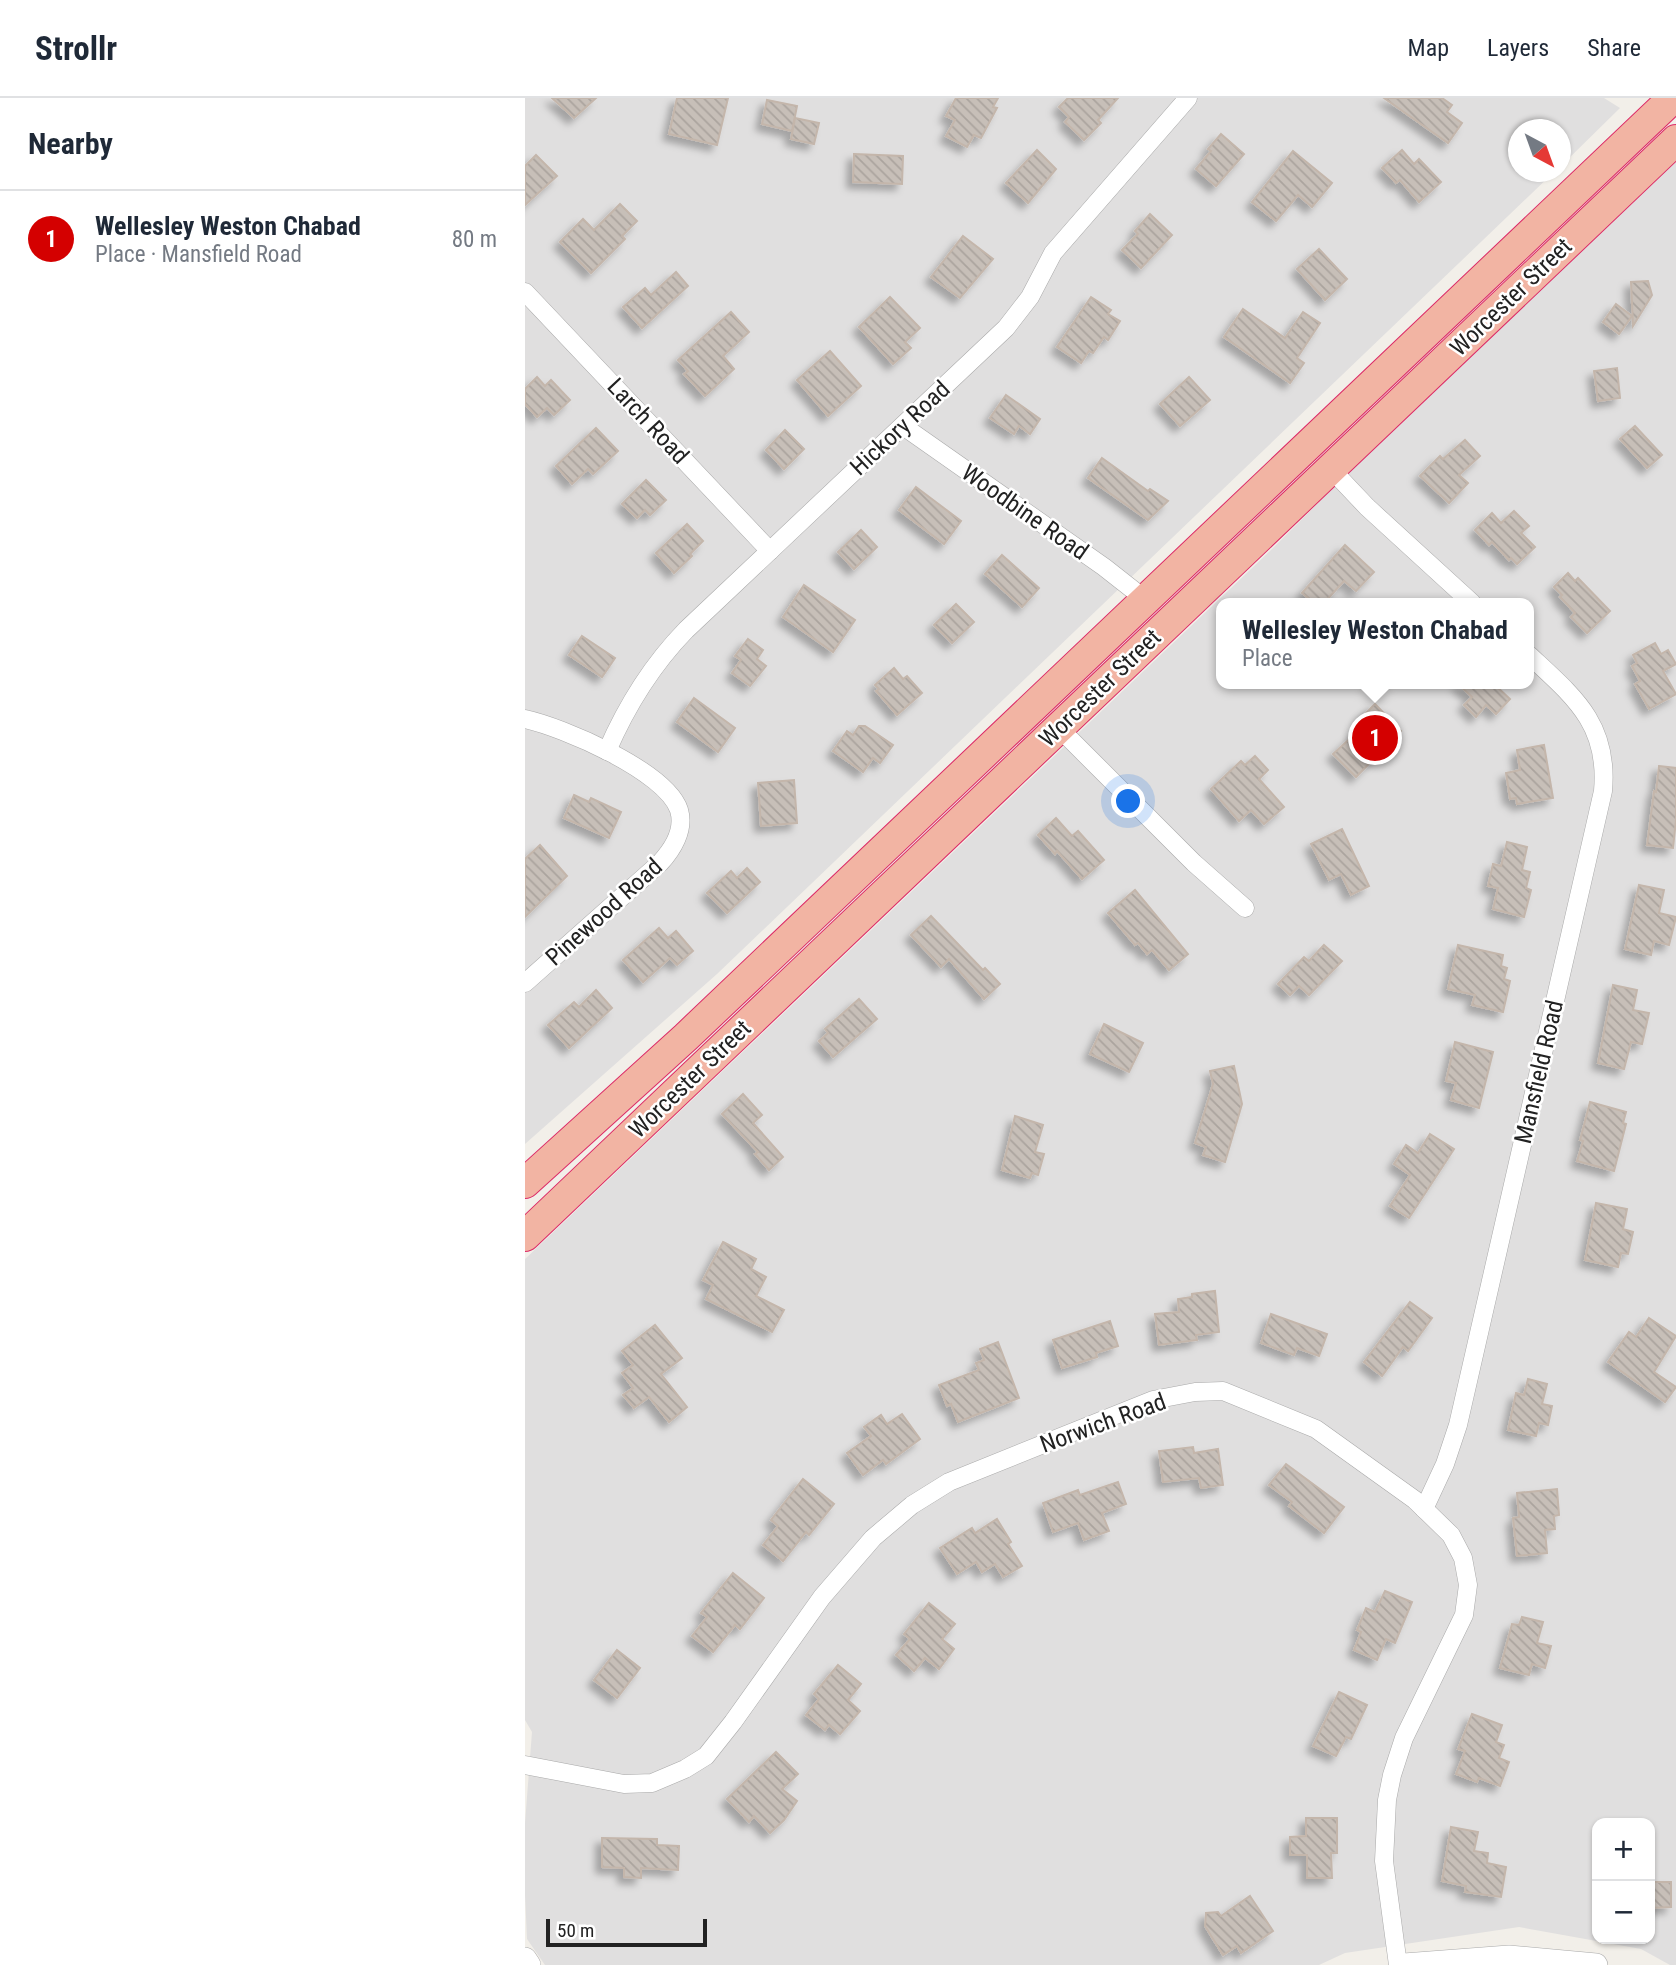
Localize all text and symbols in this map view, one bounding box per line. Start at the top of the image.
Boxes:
text: Strollr [35,29,117,68]
text: Map [1408,34,1449,62]
text: Layers [1487,34,1549,62]
text: Share [1587,34,1641,62]
north arrow [1508,119,1571,182]
text: Nearby [28,126,113,161]
text: Wellesley Weston Chabad [95,211,361,241]
text: 1 [45,226,57,253]
text: 80 m [452,226,497,253]
street label: Worcester Street [1445,232,1577,362]
text: Place · Mansfield Road [95,241,302,268]
street label: Larch Road [601,373,695,469]
street label: Hickory Road [845,375,955,481]
street label: Woodbine Road [956,458,1094,566]
popup [1216,598,1534,689]
text: Wellesley Weston Chabad [1242,615,1508,645]
street label: Worcester Street [1034,623,1166,753]
text: Place [1242,645,1293,672]
pin: 1 [1352,712,1398,764]
your location [1111,784,1145,818]
street label: Pinewood Road [540,852,668,972]
street label: Mansfield Road [1509,998,1569,1146]
street label: Worcester Street [624,1014,756,1144]
street label: Norwich Road [1036,1387,1170,1459]
map controls [1592,1818,1655,1944]
button: + [1592,1818,1655,1881]
button: − [1592,1881,1655,1944]
scale bar [546,1916,707,1948]
text: 50 m [557,1919,594,1942]

